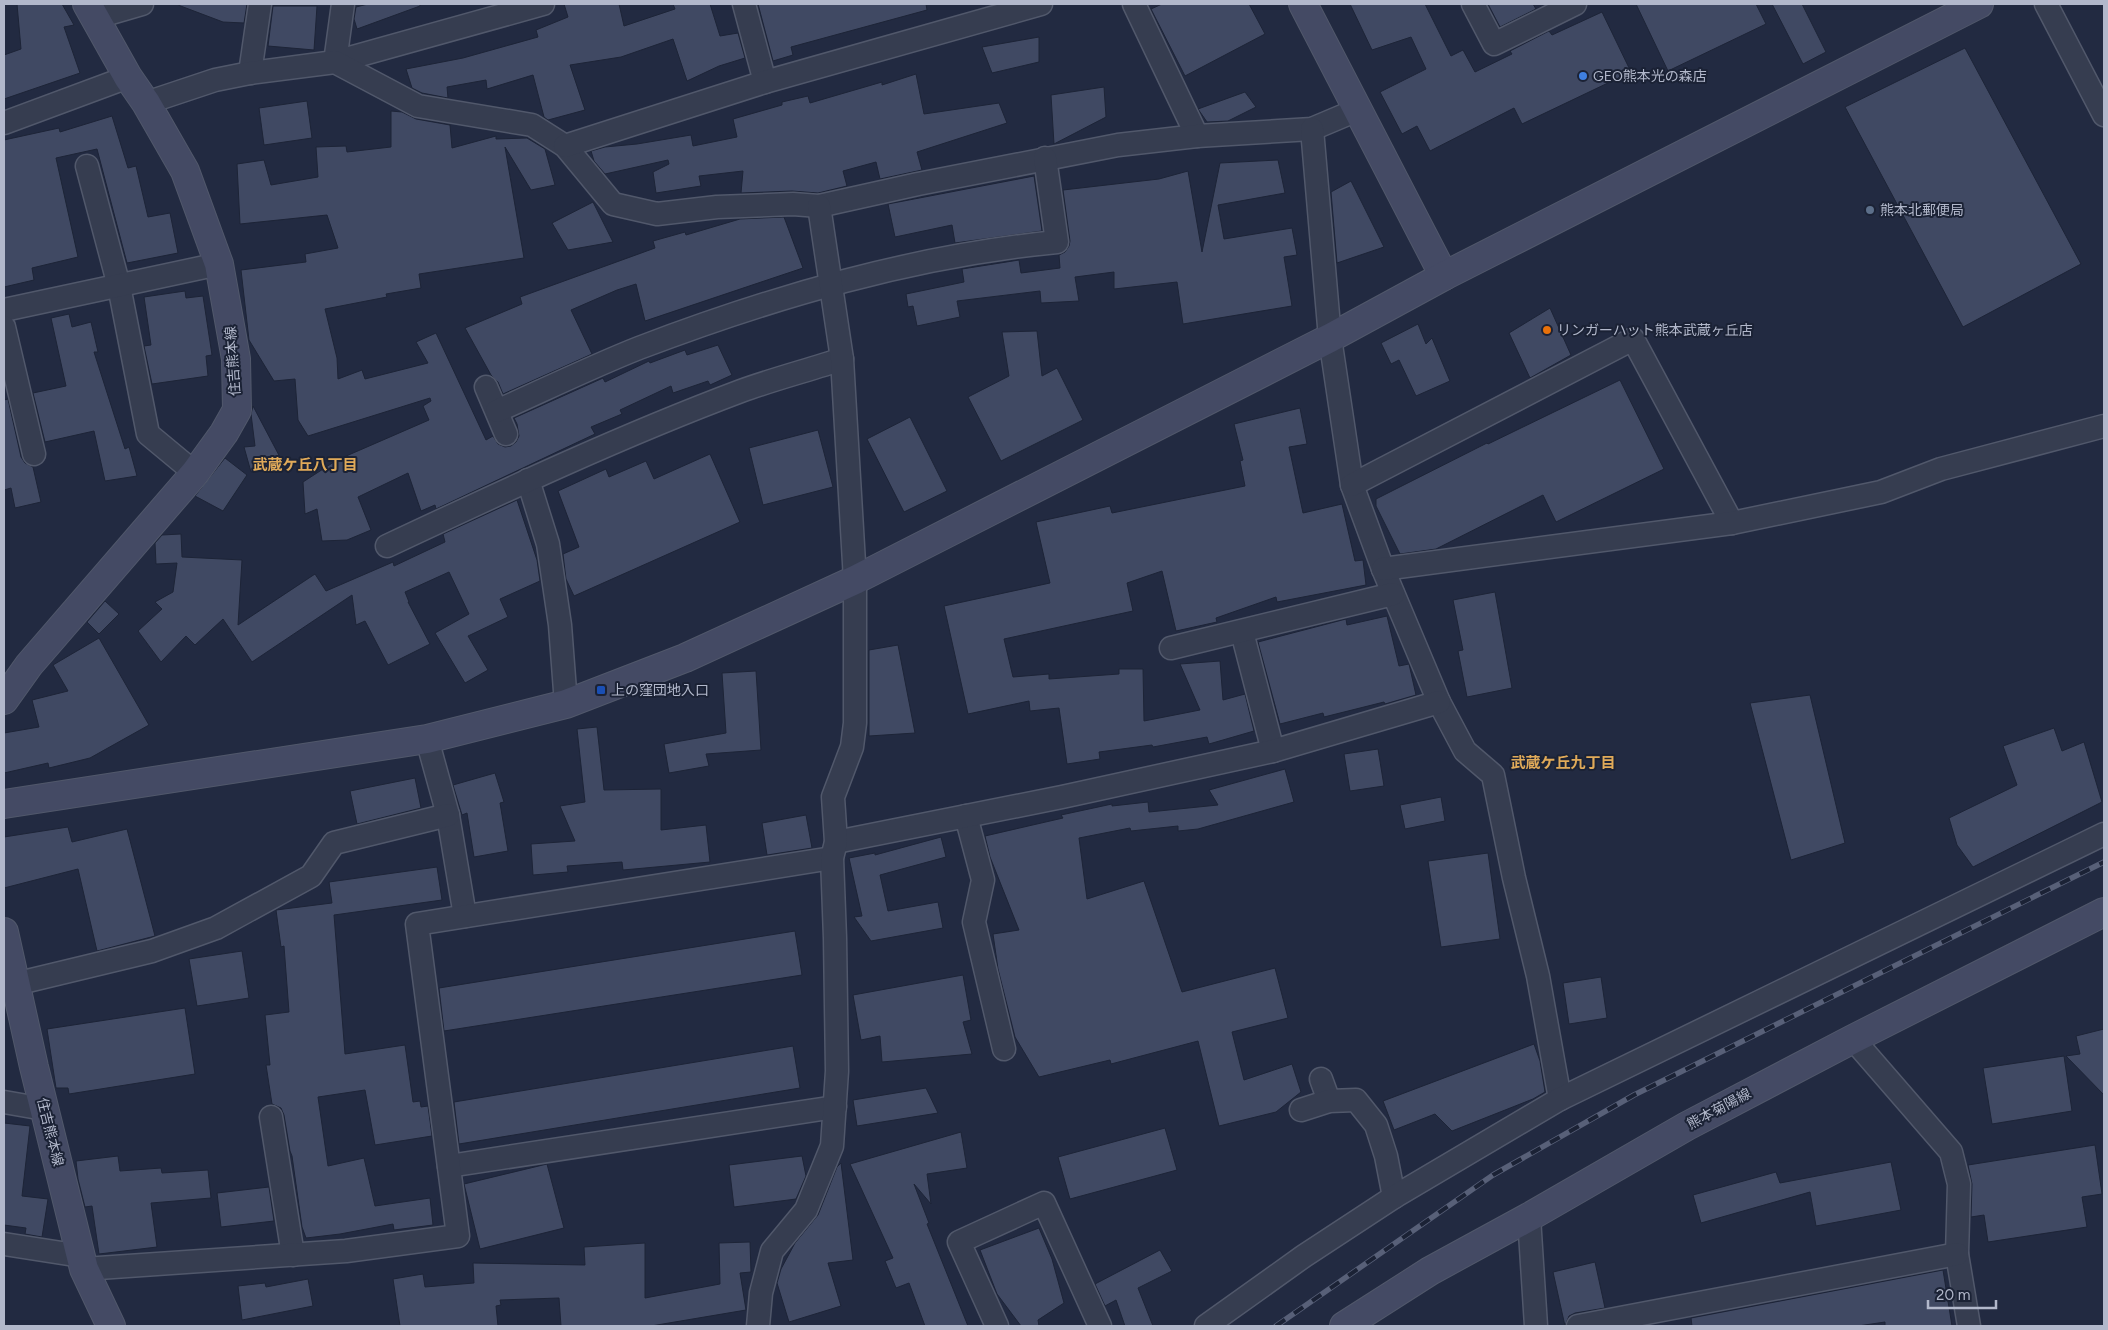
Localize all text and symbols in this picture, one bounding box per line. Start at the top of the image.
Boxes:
place label: GEO熊本光の森店 [1593,68,1707,85]
marker: GEO熊本光の森店 [1577,70,1589,82]
place label: 熊本北郵便局 [1880,202,1964,219]
marker: 熊本北郵便局 [1864,204,1876,216]
place label: リンガーハット熊本武蔵ヶ丘店 [1557,322,1753,339]
marker: リンガーハット熊本武蔵ヶ丘店 [1541,324,1553,336]
street label: 住吉熊本線 [222,325,244,397]
district label: 武蔵ケ丘八丁目 [252,456,358,474]
place label: 上の窪団地入口 [611,682,709,699]
marker: 上の窪団地入口 [595,684,607,696]
district label: 武蔵ケ丘九丁目 [1510,754,1616,772]
street label: 熊本菊陽線 [1684,1085,1754,1133]
street label: 住吉熊本線 [33,1096,67,1168]
scale bar [1928,1278,1996,1310]
text: 20 m [1936,1286,1970,1304]

